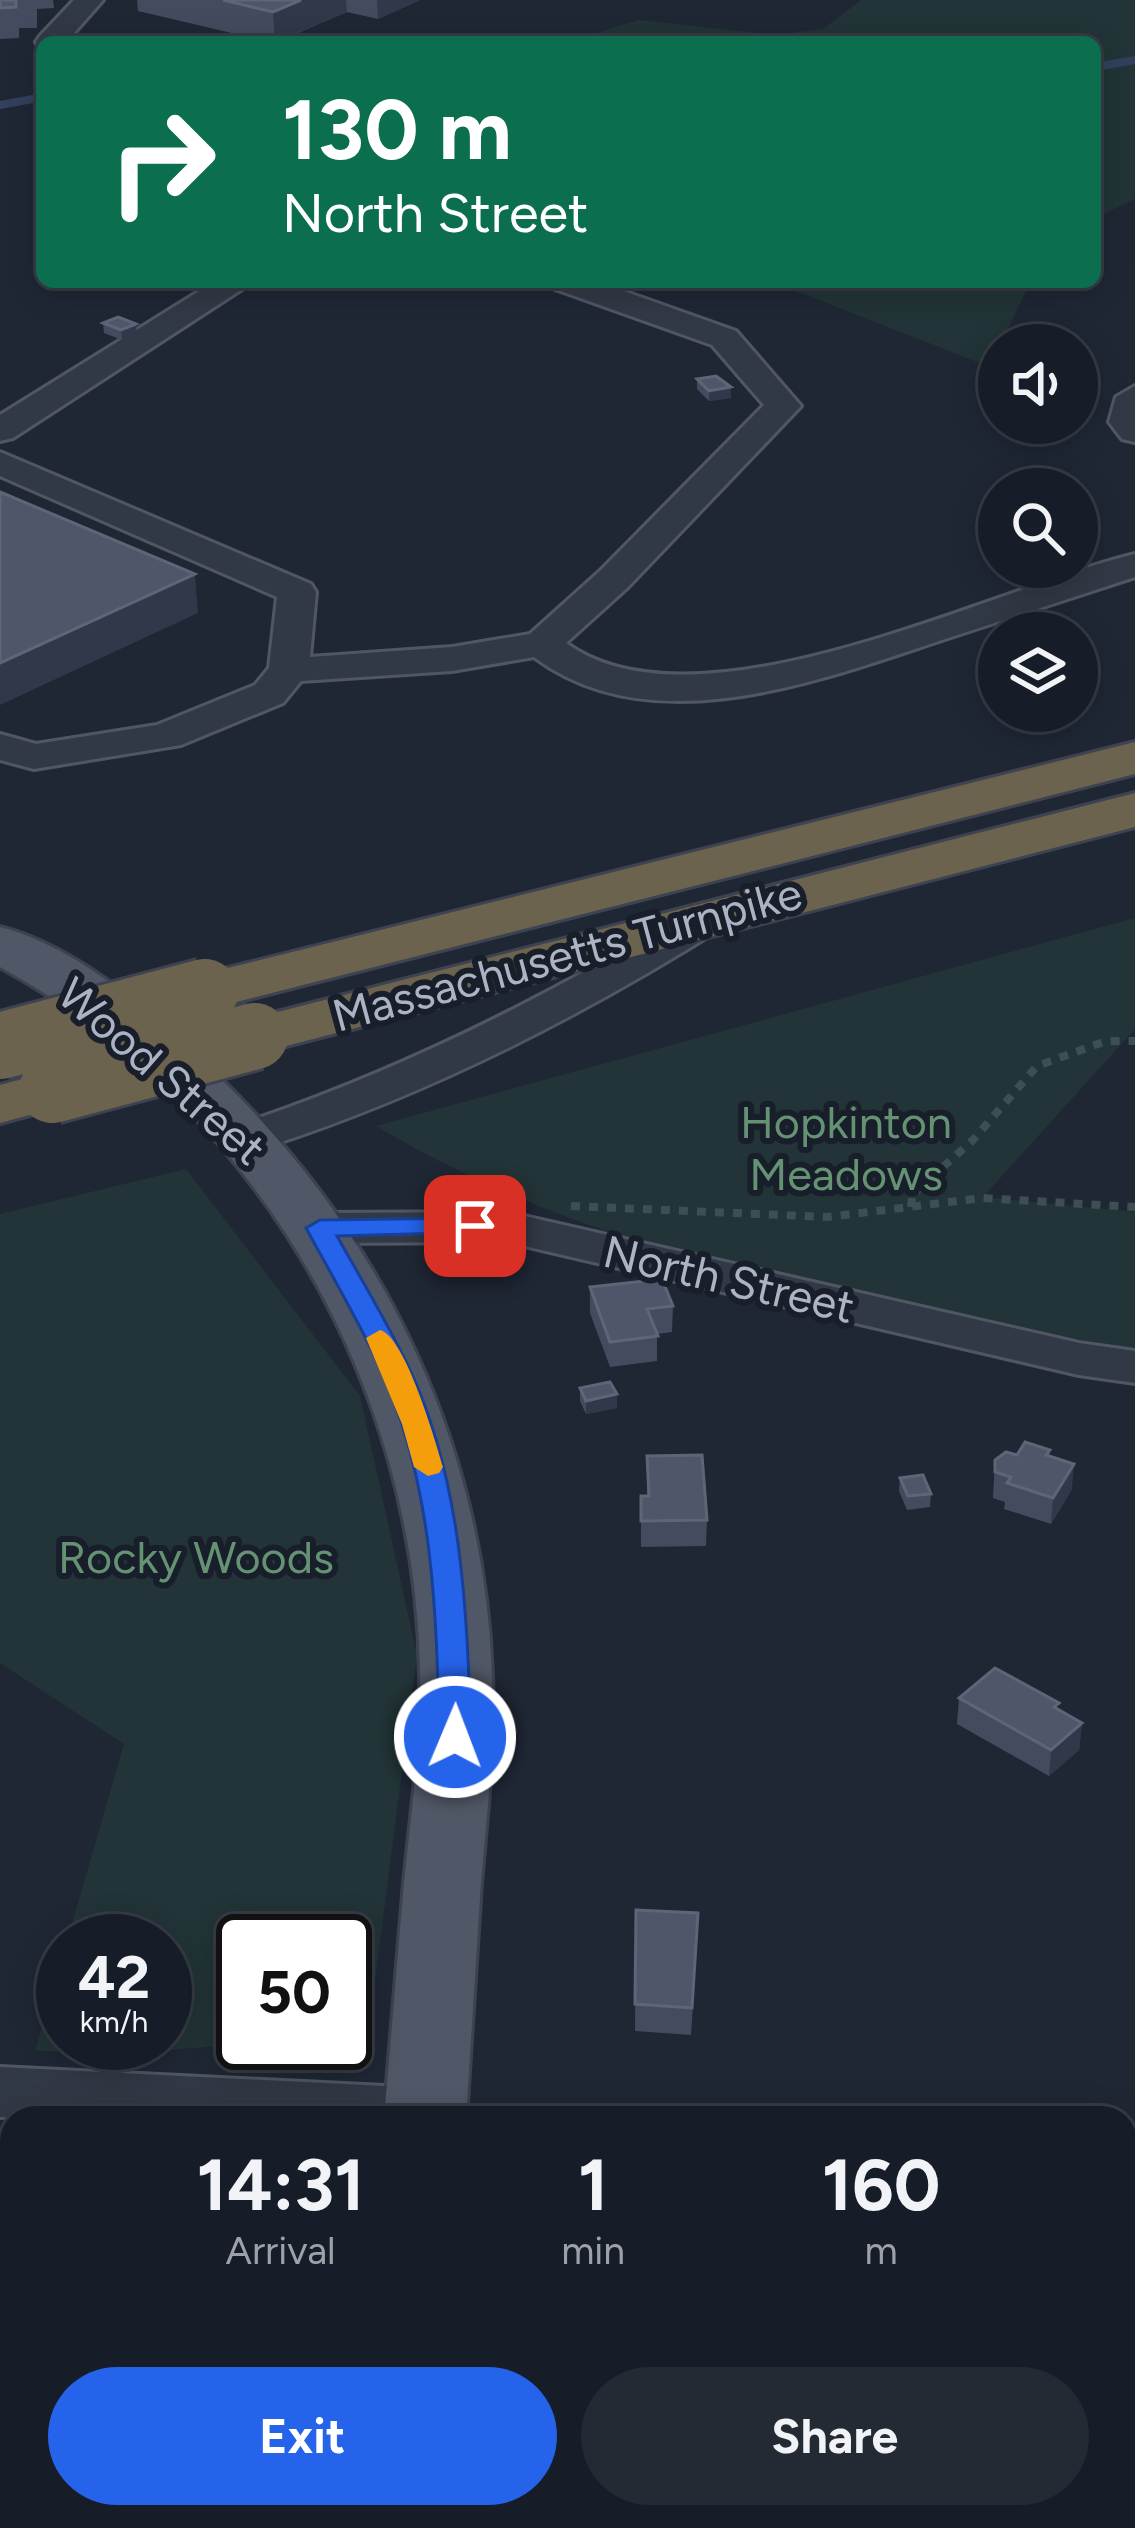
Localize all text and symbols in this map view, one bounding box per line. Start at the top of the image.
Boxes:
text: 130 m [282,79,512,180]
icon: right [84,84,240,240]
text: North Street [282,181,588,246]
map controls [978,324,1098,732]
button: sound [978,324,1098,444]
button: search [978,468,1098,588]
button: layers [978,612,1098,732]
street label: Massachusetts Turnpike [327,865,807,1043]
street label: Wood Street [47,966,277,1176]
park label: Hopkinton Meadows [740,1095,952,1201]
pin [424,1175,526,1277]
icon: arrive [442,1193,508,1259]
street label: North Street [599,1224,859,1334]
park label: Rocky Woods [58,1530,334,1584]
position arrow [392,1674,518,1800]
speed limit sign: 50 [216,1914,372,2070]
text: 42 [78,1941,150,2013]
text: km/h [80,2003,148,2040]
text: 14:31 [197,2142,365,2228]
text: 1 [578,2142,608,2228]
text: 160 [822,2142,940,2228]
text: Arrival [226,2227,336,2274]
text: min [561,2227,625,2274]
text: m [864,2227,898,2274]
button: Exit [48,2367,557,2505]
button: Share [581,2367,1089,2505]

